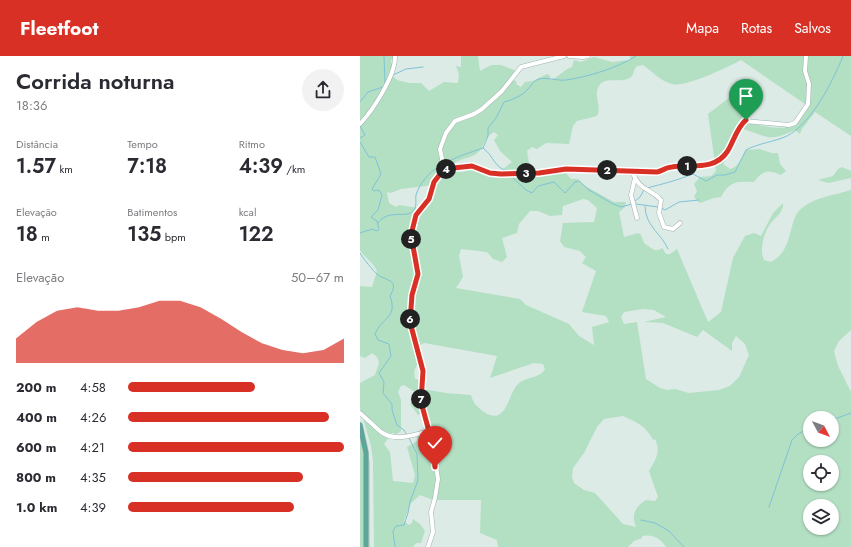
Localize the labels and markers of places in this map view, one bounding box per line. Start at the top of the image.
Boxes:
pin [729,79,763,120]
pin: 1 [677,156,697,176]
pin: 4 [436,159,456,179]
pin: 2 [597,160,617,180]
pin: 3 [516,163,536,183]
pin: 5 [401,229,421,249]
pin: 6 [400,309,420,329]
pin: 7 [411,389,431,409]
pin [418,426,452,467]

